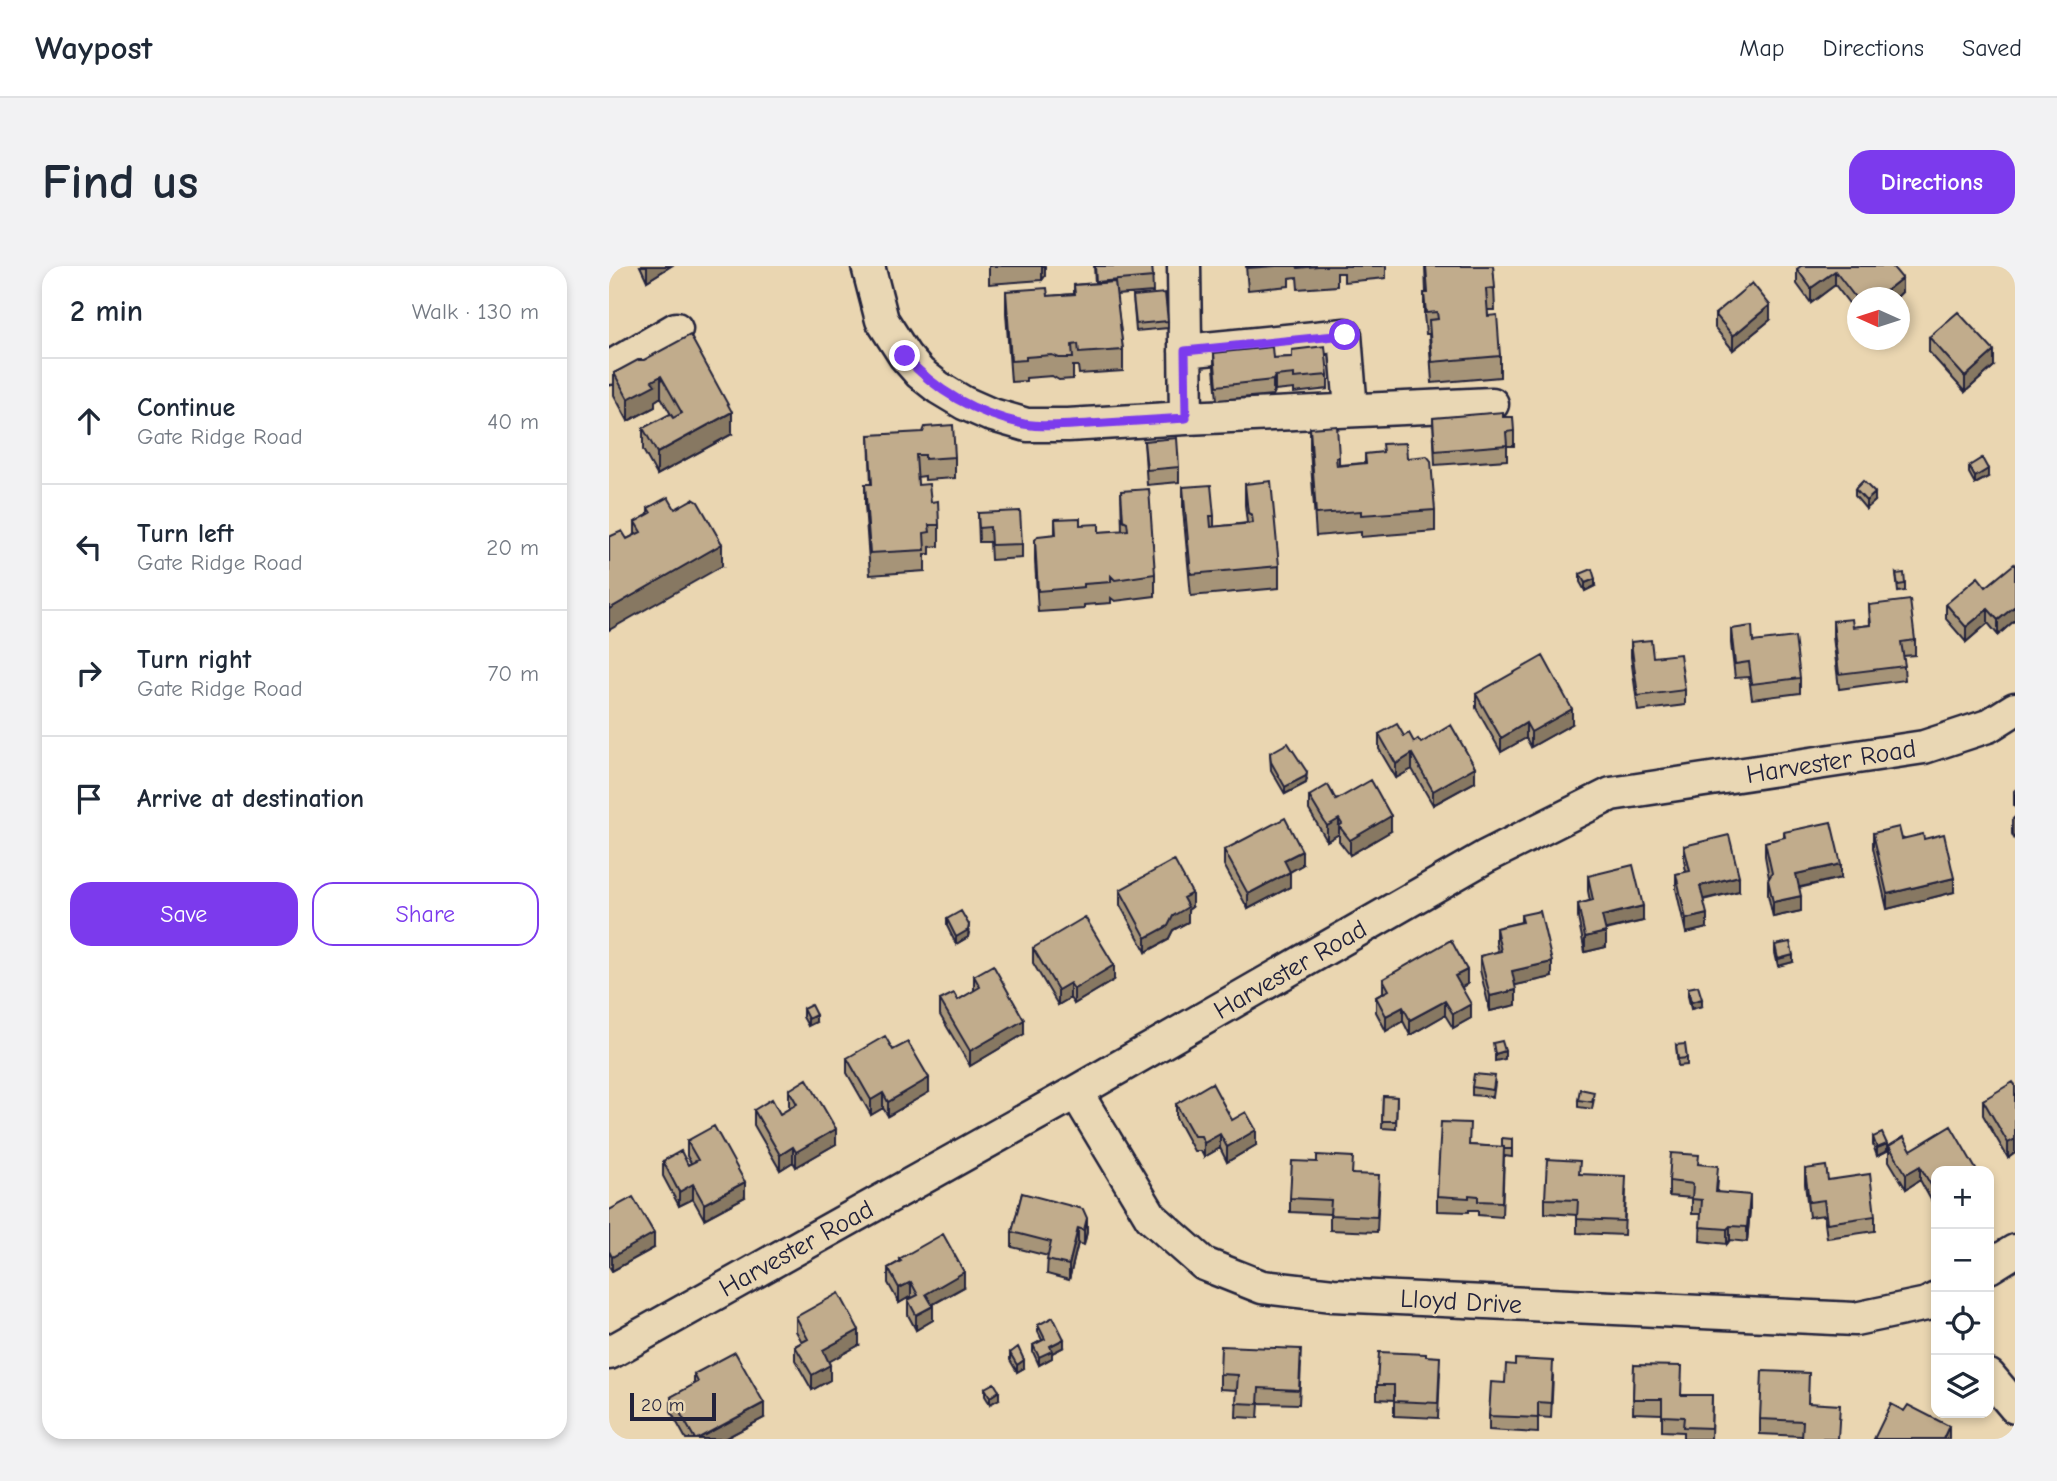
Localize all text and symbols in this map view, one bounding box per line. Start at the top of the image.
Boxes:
text: Waypost [35,29,152,67]
text: Map [1739,34,1785,62]
text: Directions [1823,34,1924,62]
text: Saved [1962,34,2022,62]
button: Directions [1849,150,2015,214]
text: Find us [42,154,198,210]
north arrow [1847,287,1910,350]
text: 2 min [70,294,143,329]
text: Walk · 130 m [412,298,539,325]
route start [1329,319,1360,350]
route end [889,340,920,371]
text: Continue [137,393,235,423]
icon: ahead [70,402,108,440]
text: 40 m [487,408,539,435]
text: Gate Ridge Road [137,423,303,450]
text: Turn left [137,519,234,549]
icon: left [70,528,108,566]
text: 20 m [486,534,539,561]
text: Gate Ridge Road [137,549,303,576]
text: Turn right [137,645,251,675]
icon: right [70,654,108,692]
text: 70 m [487,660,539,687]
text: Gate Ridge Road [137,675,303,702]
street label: Harvester Road [1744,734,1918,790]
icon: arrive [70,780,108,818]
text: Arrive at destination [137,784,364,814]
button: Save [70,882,298,946]
button: Share [312,882,539,946]
street label: Harvester Road [1209,914,1372,1026]
map controls [1931,1166,1994,1418]
button: + [1931,1166,1994,1229]
street label: Harvester Road [714,1194,879,1304]
button: − [1931,1229,1994,1292]
street label: Lloyd Drive [1399,1284,1523,1320]
button: locate [1931,1292,1994,1355]
button: layers [1931,1355,1994,1418]
scale bar [630,1390,716,1422]
text: 20 m [641,1394,685,1416]

